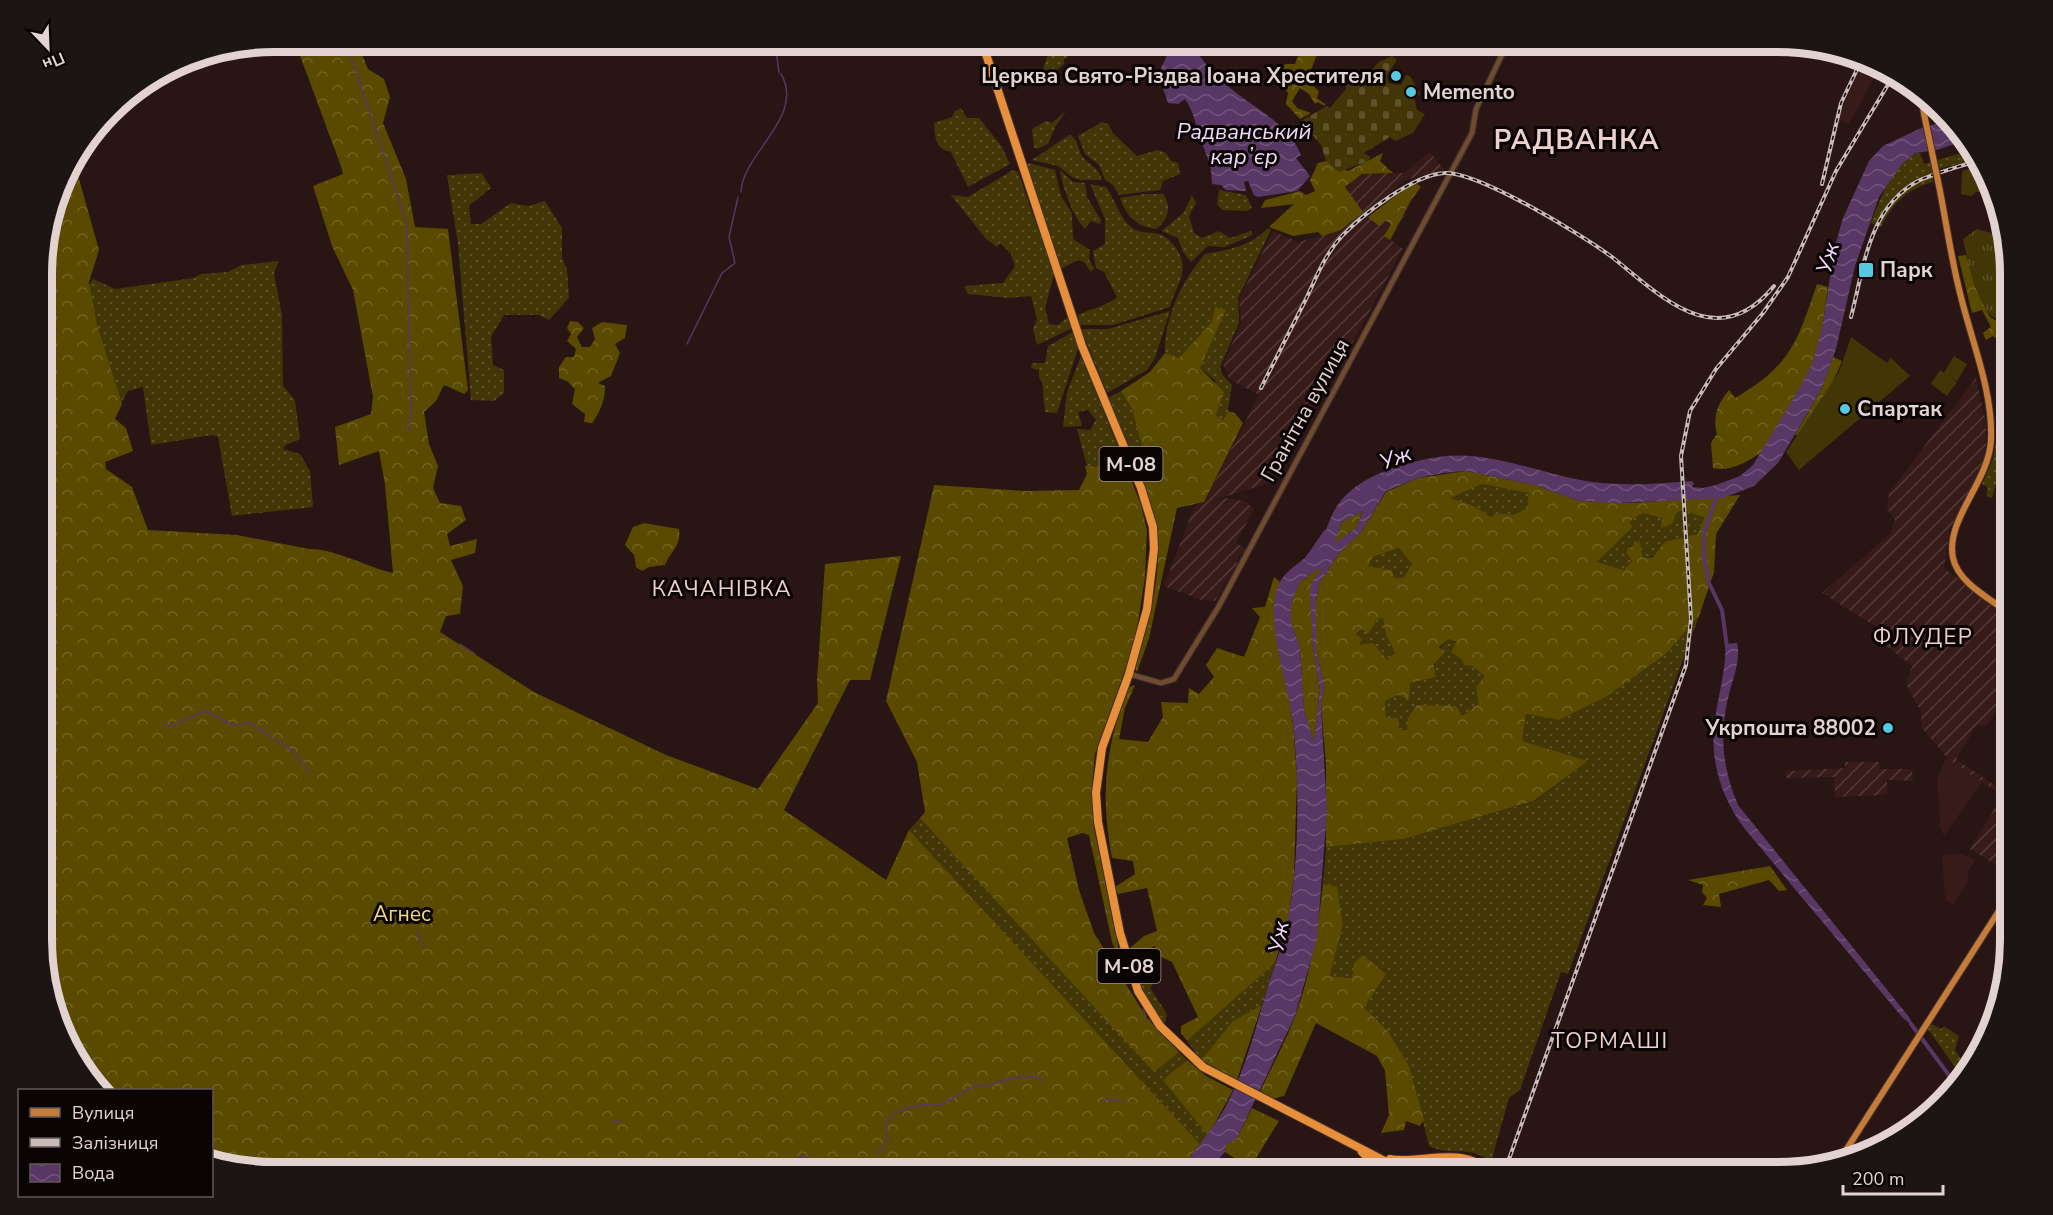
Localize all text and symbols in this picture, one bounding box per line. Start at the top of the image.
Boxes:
north arrow [18,18,78,78]
text: Пн [39,46,68,75]
place label: Церква Свято-Різдва Іоана Хрестителя [981,62,1384,90]
marker: Церква Свято-Різдва Іоана Хрестителя [1389,69,1403,83]
place label: Memento [1423,78,1515,106]
marker: Memento [1404,85,1418,99]
water label: Радванський карʼєр [1177,117,1311,172]
district label: РАДВАНКА [1494,122,1660,159]
water label: Уж [1809,238,1847,278]
place label: Парк [1880,256,1933,284]
marker: Парк [1857,261,1875,279]
street label: Гранітна вулиця [1254,334,1356,486]
place label: Спартак [1857,395,1942,423]
marker: Спартак [1838,402,1852,416]
water label: Уж [1376,438,1416,477]
road number: М-08 [1100,447,1162,481]
district label: КАЧАНІВКА [652,574,792,604]
district label: ФЛУДЕР [1873,622,1973,652]
place label: Укрпошта 88002 [1705,714,1876,742]
marker: Укрпошта 88002 [1881,721,1895,735]
park label: Агнес [373,900,431,928]
water label: Уж [1261,918,1297,955]
road number: М-08 [1098,949,1160,983]
district label: ТОРМАШІ [1551,1026,1669,1056]
legend [18,1089,213,1197]
text: Вулиця [72,1101,134,1125]
text: Залізниця [72,1131,158,1155]
scale bar [1843,1158,1944,1196]
text: Вода [72,1161,115,1185]
text: 200 m [1852,1167,1904,1191]

